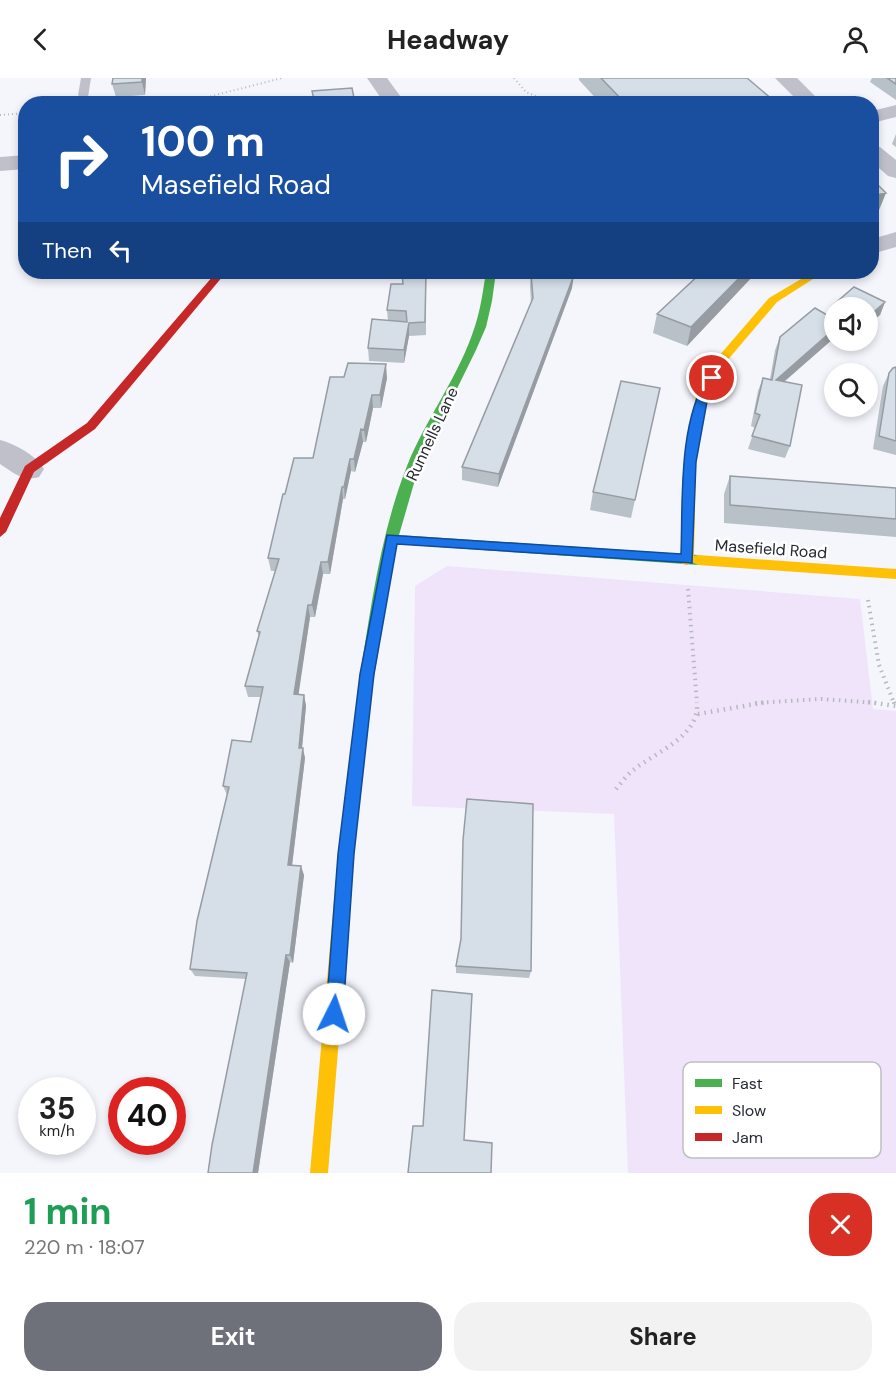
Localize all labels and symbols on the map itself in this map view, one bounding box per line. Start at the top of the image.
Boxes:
pin [686,352,737,403]
street label: Runnells Lane [401,384,463,484]
street label: Masefield Road [714,535,828,563]
position arrow [302,982,366,1046]
legend [683,1062,881,1158]
text: Fast [732,1073,763,1094]
speed limit sign: 40 [108,1077,186,1155]
text: Slow [732,1100,766,1121]
text: Jam [732,1127,763,1148]

